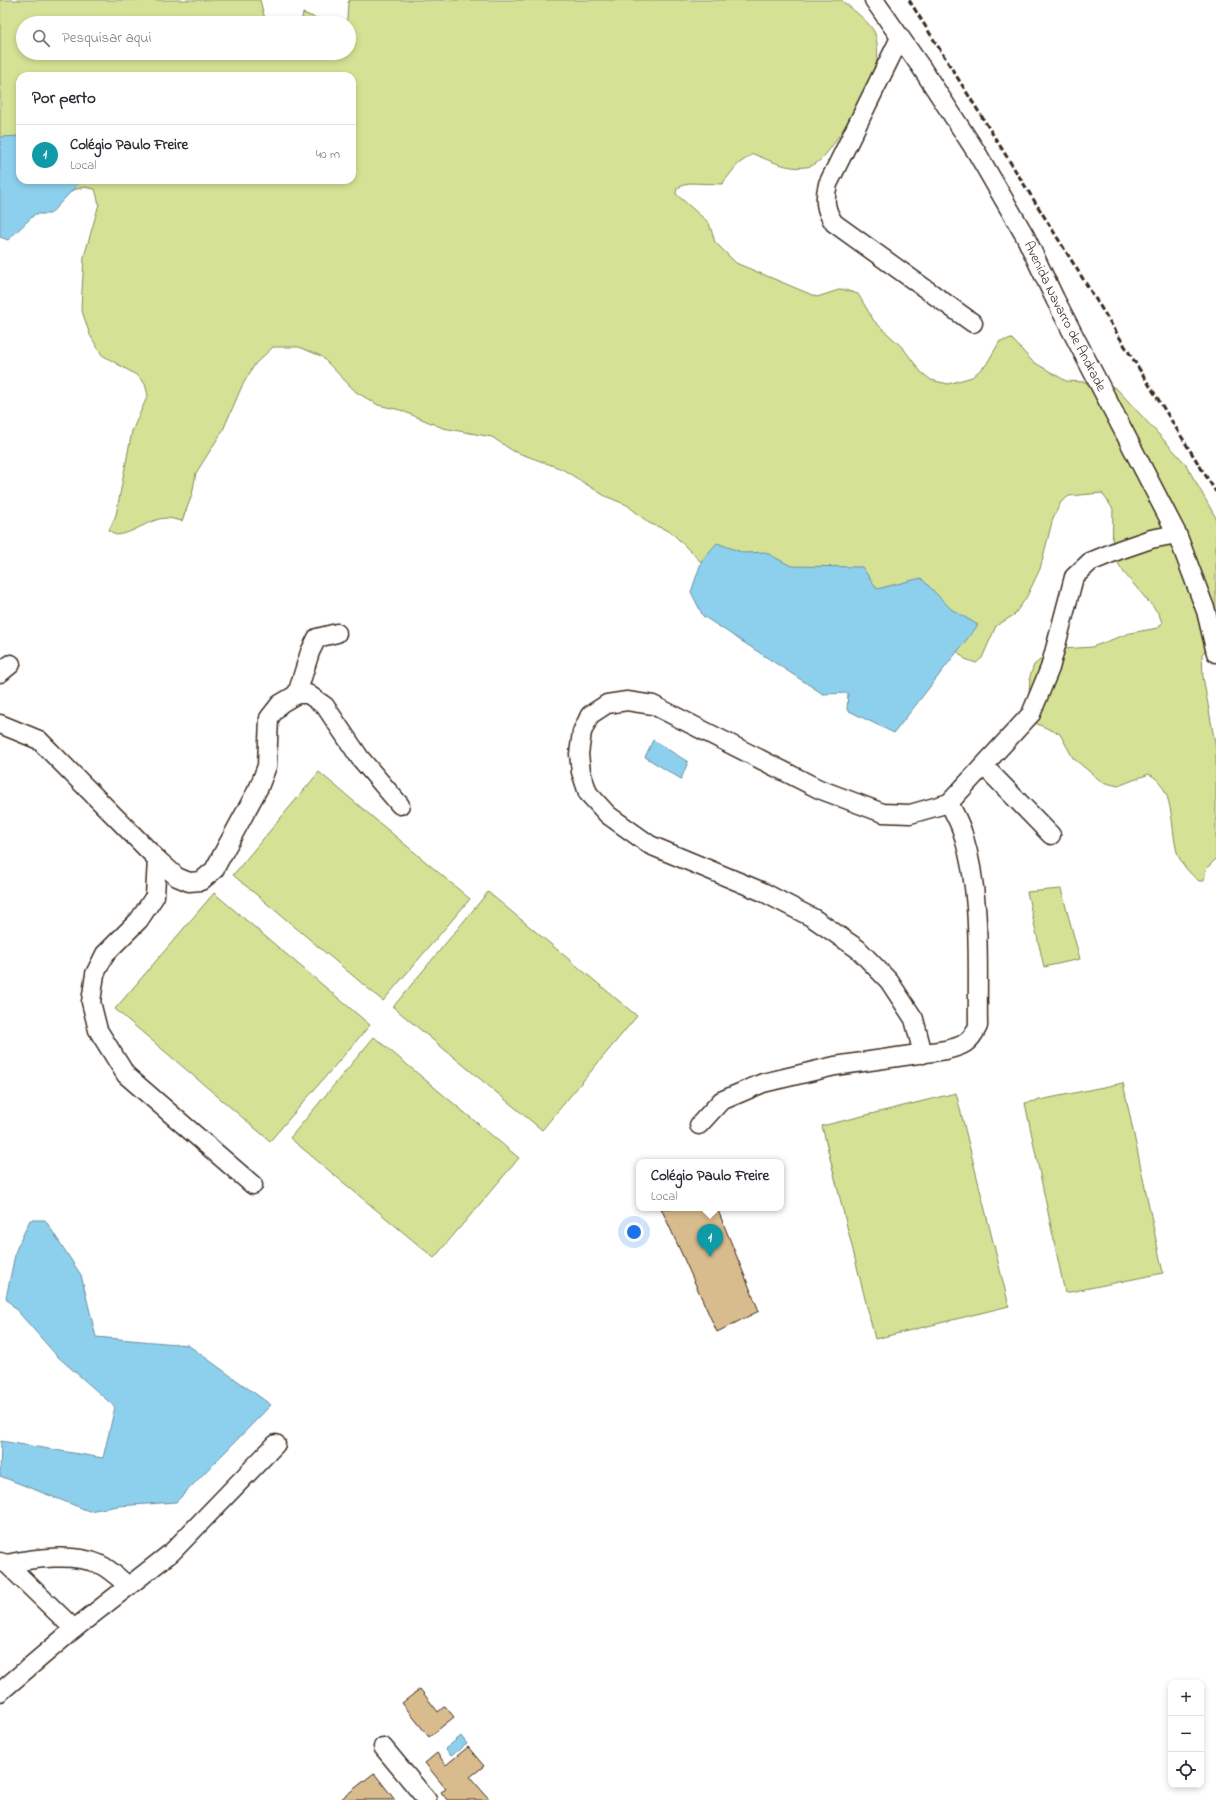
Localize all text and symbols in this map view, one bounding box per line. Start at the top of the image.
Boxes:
search box [16,16,356,60]
icon: search [30,27,52,49]
text: Pesquisar aqui [62,27,151,49]
text: Por perto [32,86,96,111]
text: Colégio Paulo Freire [70,134,188,156]
text: 1 [43,145,47,164]
text: 40 m [316,145,340,164]
text: Local [70,156,97,175]
street label: Avenida Navarro de Andrade [1018,238,1112,396]
popup [636,1159,784,1211]
text: Colégio Paulo Freire [651,1165,769,1187]
text: Local [651,1187,677,1206]
your location [624,1222,644,1242]
pin: 1 [697,1224,723,1257]
map controls [1168,1680,1204,1788]
button: + [1168,1680,1204,1716]
button: − [1168,1716,1204,1752]
button: locate [1168,1752,1204,1788]

